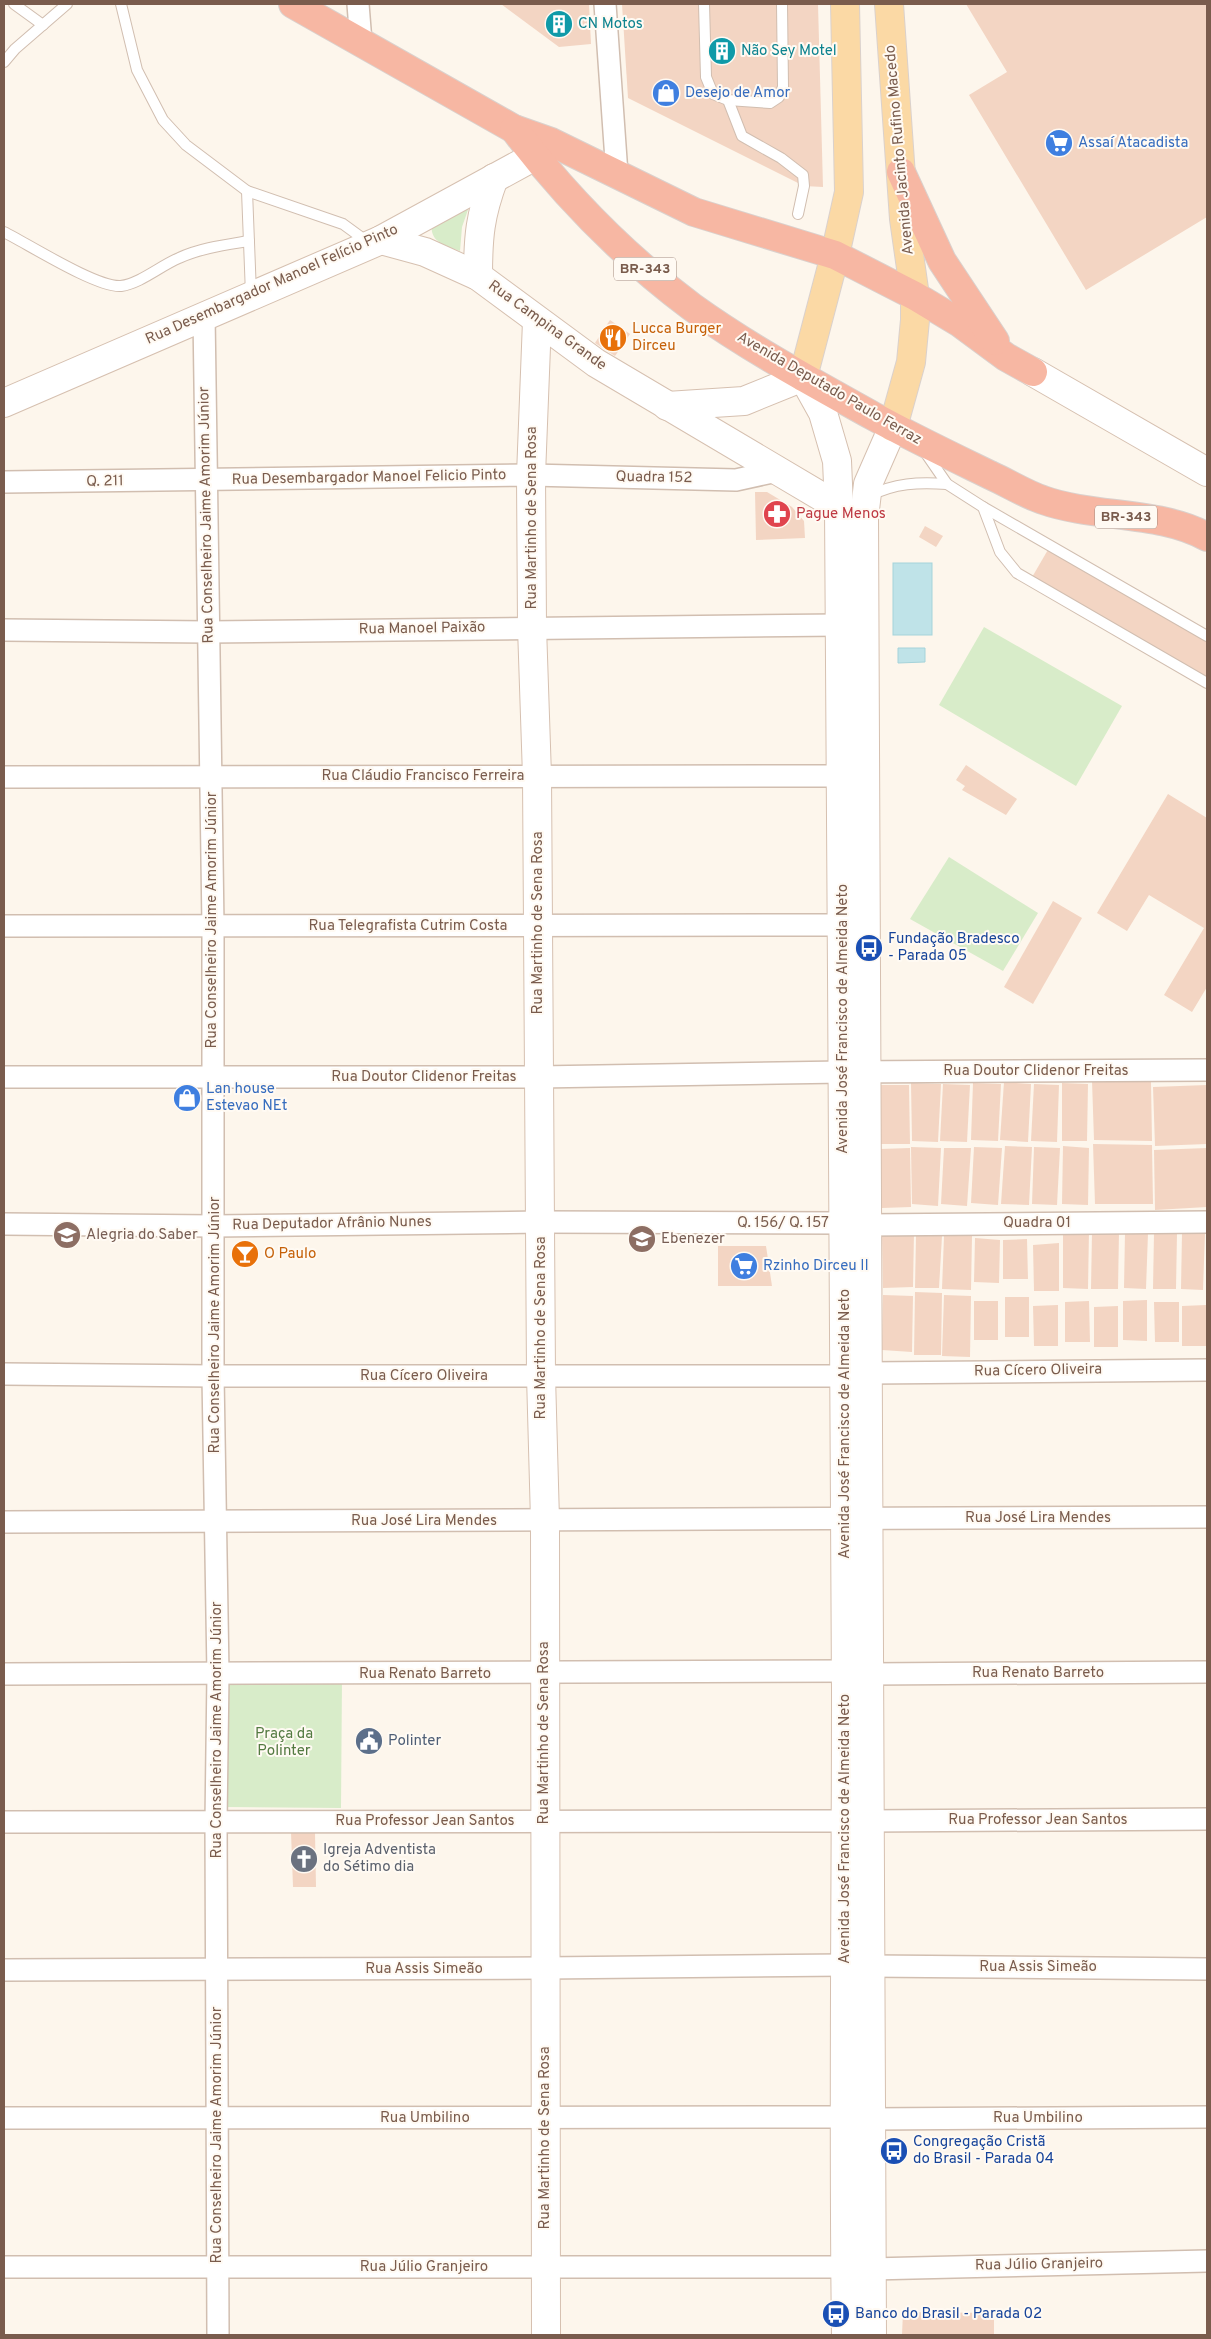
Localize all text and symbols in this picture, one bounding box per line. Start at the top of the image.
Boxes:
building icon: CN Motos [544,9,574,39]
place label: CN Motos [578,15,643,34]
building icon: Não Sey Motel [707,36,737,66]
place label: Não Sey Motel [741,42,837,61]
street label: Avenida Jacinto Rufino Macedo [881,44,919,256]
shop icon: Desejo de Amor [651,78,681,108]
place label: Desejo de Amor [685,84,790,103]
supermarket icon: Assaí Atacadista [1044,128,1074,158]
place label: Assaí Atacadista [1078,134,1188,153]
street label: Rua Desembargador Manoel Felício Pinto [143,220,401,350]
road number: BR-343 [614,258,676,280]
street label: Rua Campina Grande [484,277,610,375]
place label: Lucca Burger Dirceu [632,320,722,356]
restaurant icon: Lucca Burger Dirceu [598,323,628,353]
street label: Avenida Deputado Paulo Ferraz [733,328,925,450]
street label: Rua Conselheiro Jaime Amorim Júnior [195,386,219,644]
street label: Rua Martinho de Sena Rosa [523,426,542,610]
street label: Rua Desembargador Manoel Felicio Pinto [232,466,506,490]
street label: Quadra 152 [615,468,693,488]
street label: Q. 211 [86,472,124,492]
pharmacy icon: Pague Menos [762,499,792,529]
place label: Pague Menos [796,505,886,524]
road number: BR-343 [1095,506,1157,528]
street label: Rua Manoel Paixão [358,618,486,640]
street label: Rua Cláudio Francisco Ferreira [321,767,525,786]
street label: Rua Conselheiro Jaime Amorim Júnior [203,791,222,1049]
street label: Rua Martinho de Sena Rosa [529,831,548,1015]
street label: Avenida José Francisco de Almeida Neto [834,884,853,1154]
street label: Rua Telegrafista Cutrim Costa [309,917,507,936]
place label: Fundação Bradesco - Parada 05 [888,930,1020,966]
bus stop icon: Fundação Bradesco - Parada 05 [854,933,884,963]
street label: Rua Doutor Clidenor Freitas [943,1062,1129,1081]
street label: Rua Doutor Clidenor Freitas [331,1068,517,1087]
place label: Lan house Estevao NEt [206,1080,287,1116]
shop icon: Lan house Estevao NEt [172,1083,202,1113]
street label: Rua Conselheiro Jaime Amorim Júnior [206,1196,225,1454]
street label: Rua Deputador Afrânio Nunes [232,1213,432,1235]
street label: Q. 156/ Q. 157 [737,1214,829,1233]
street label: Quadra 01 [1003,1214,1071,1233]
school or university icon: Alegria do Saber [52,1220,82,1250]
school or university icon: Ebenezer [627,1224,657,1254]
place label: Alegria do Saber [86,1226,198,1245]
place label: Ebenezer [661,1230,725,1249]
street label: Rua Martinho de Sena Rosa [532,1236,551,1420]
bar icon: O Paulo [230,1239,260,1269]
place label: O Paulo [264,1245,316,1264]
supermarket icon: Rzinho Dirceu II [729,1251,759,1281]
place label: Rzinho Dirceu II [763,1257,869,1276]
street label: Avenida José Francisco de Almeida Neto [836,1289,855,1559]
street label: Rua Cícero Oliveira [974,1360,1102,1382]
street label: Rua Cícero Oliveira [360,1367,488,1386]
street label: Rua José Lira Mendes [965,1509,1111,1528]
street label: Rua José Lira Mendes [351,1512,497,1531]
street label: Rua Conselheiro Jaime Amorim Júnior [208,1601,227,1859]
street label: Rua Martinho de Sena Rosa [535,1641,554,1825]
street label: Rua Renato Barreto [972,1664,1104,1683]
street label: Rua Renato Barreto [359,1665,491,1684]
street label: Avenida José Francisco de Almeida Neto [836,1694,855,1964]
park label: Praça da Polinter [255,1725,313,1761]
public building icon: Polinter [354,1726,384,1756]
place label: Polinter [388,1732,442,1751]
street label: Rua Professor Jean Santos [948,1811,1128,1830]
street label: Rua Professor Jean Santos [335,1812,515,1831]
place label: Igreja Adventista do Sétimo dia [323,1841,436,1877]
church icon: Igreja Adventista do Sétimo dia [289,1844,319,1874]
street label: Rua Assis Simeão [979,1958,1097,1977]
street label: Rua Assis Simeão [365,1960,483,1979]
street label: Rua Conselheiro Jaime Amorim Júnior [208,2006,227,2264]
street label: Rua Martinho de Sena Rosa [536,2046,555,2230]
street label: Rua Umbilino [380,2109,470,2128]
street label: Rua Umbilino [993,2109,1083,2128]
place label: Congregação Cristã do Brasil - Parada 04 [913,2133,1054,2169]
bus stop icon: Congregação Cristã do Brasil - Parada 04 [879,2136,909,2166]
street label: Rua Júlio Granjeiro [975,2254,1103,2276]
street label: Rua Júlio Granjeiro [360,2258,488,2277]
bus stop icon: Banco do Brasil - Parada 02 [821,2299,851,2329]
place label: Banco do Brasil - Parada 02 [855,2305,1042,2324]

